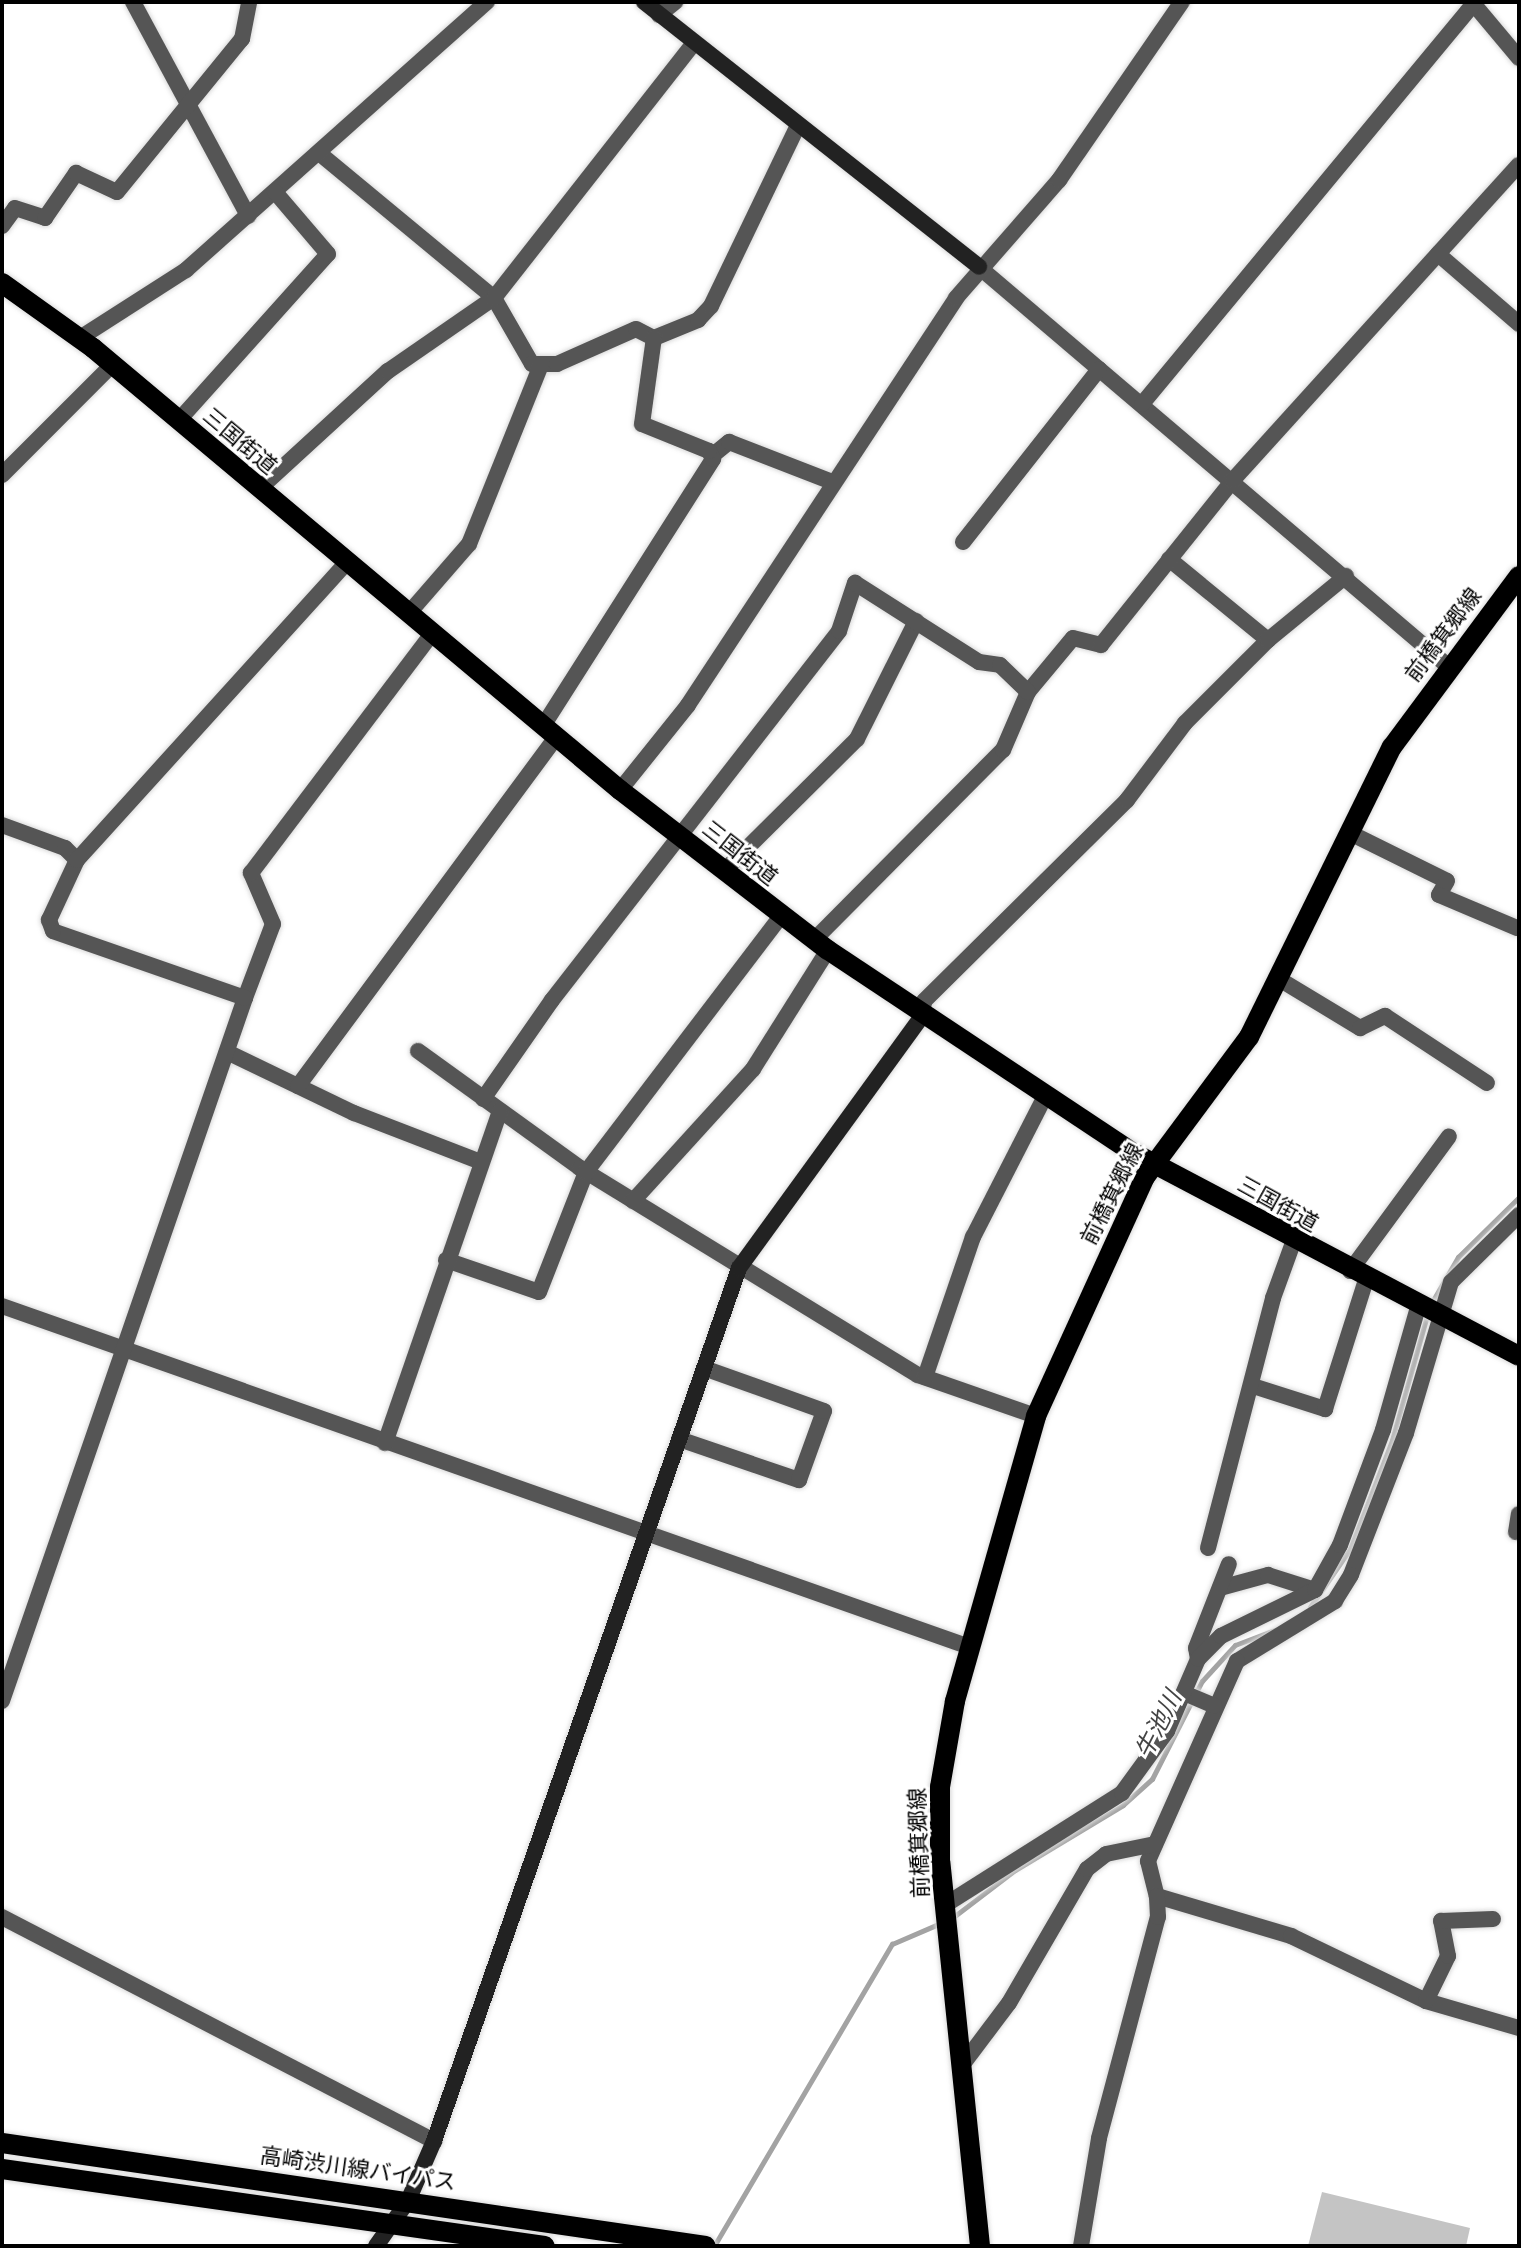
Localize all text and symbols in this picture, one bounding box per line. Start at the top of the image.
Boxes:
street label: 三国街道 [198,403,282,479]
street label: 前橋箕郷線 [1399,583,1487,687]
street label: 三国街道 [697,816,783,890]
street label: 前橋箕郷線 [1075,1139,1149,1249]
street label: 三国街道 [1233,1171,1323,1237]
water label: 牛池川 [1130,1686,1188,1764]
street label: 前橋箕郷線 [904,1788,934,1898]
street label: 高崎渋川線バイパス [258,2142,458,2196]

